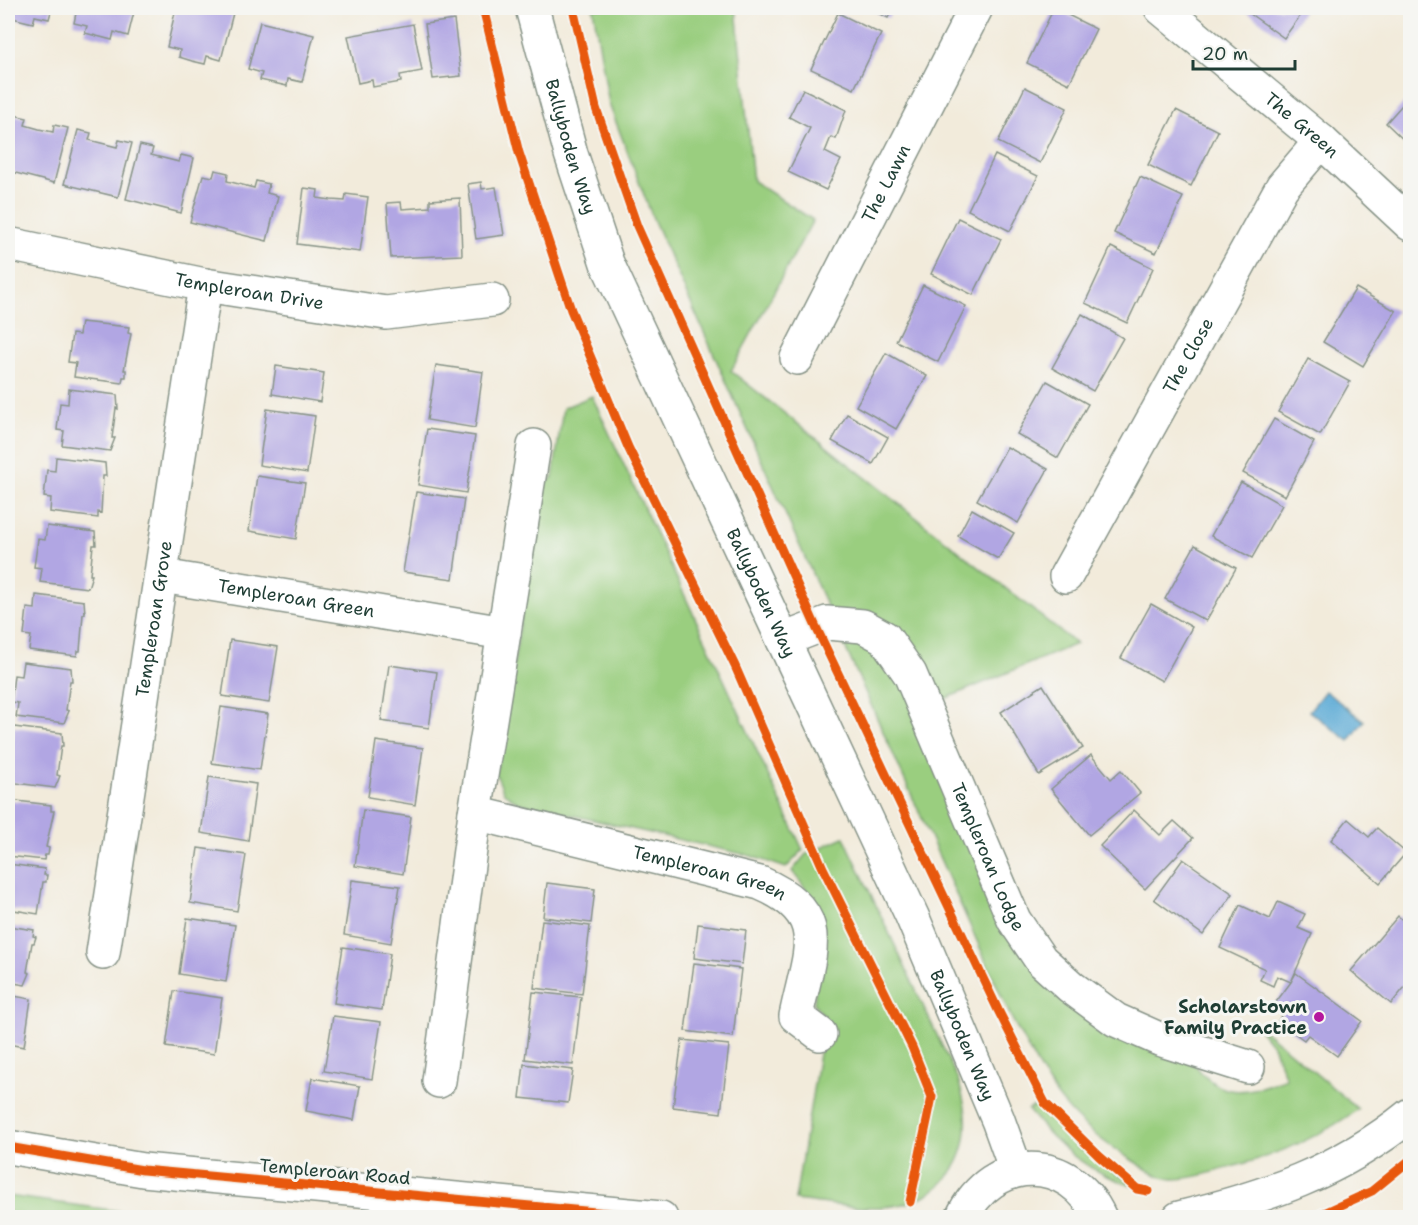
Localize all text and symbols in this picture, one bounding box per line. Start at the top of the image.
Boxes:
scale bar [1193,33,1295,71]
text: 20 m [1202,42,1248,66]
street label: Ballyboden Way [539,76,602,217]
street label: The Green [1259,87,1344,163]
street label: The Lawn [856,140,916,227]
street label: Templeroan Drive [173,267,326,315]
street label: The Close [1158,313,1219,398]
street label: Ballyboden Way [721,524,802,661]
street label: Templeroan Grove [130,539,178,699]
street label: Templeroan Green [216,573,376,623]
street label: Templeroan Lodge [945,779,1030,936]
street label: Templeroan Green [630,840,791,906]
street label: Ballyboden Way [924,966,1001,1104]
place label: Scholarstown Family Practice [1164,995,1307,1040]
marker: Scholarstown Family Practice [1312,1010,1326,1024]
street label: Templeroan Road [258,1153,412,1191]

